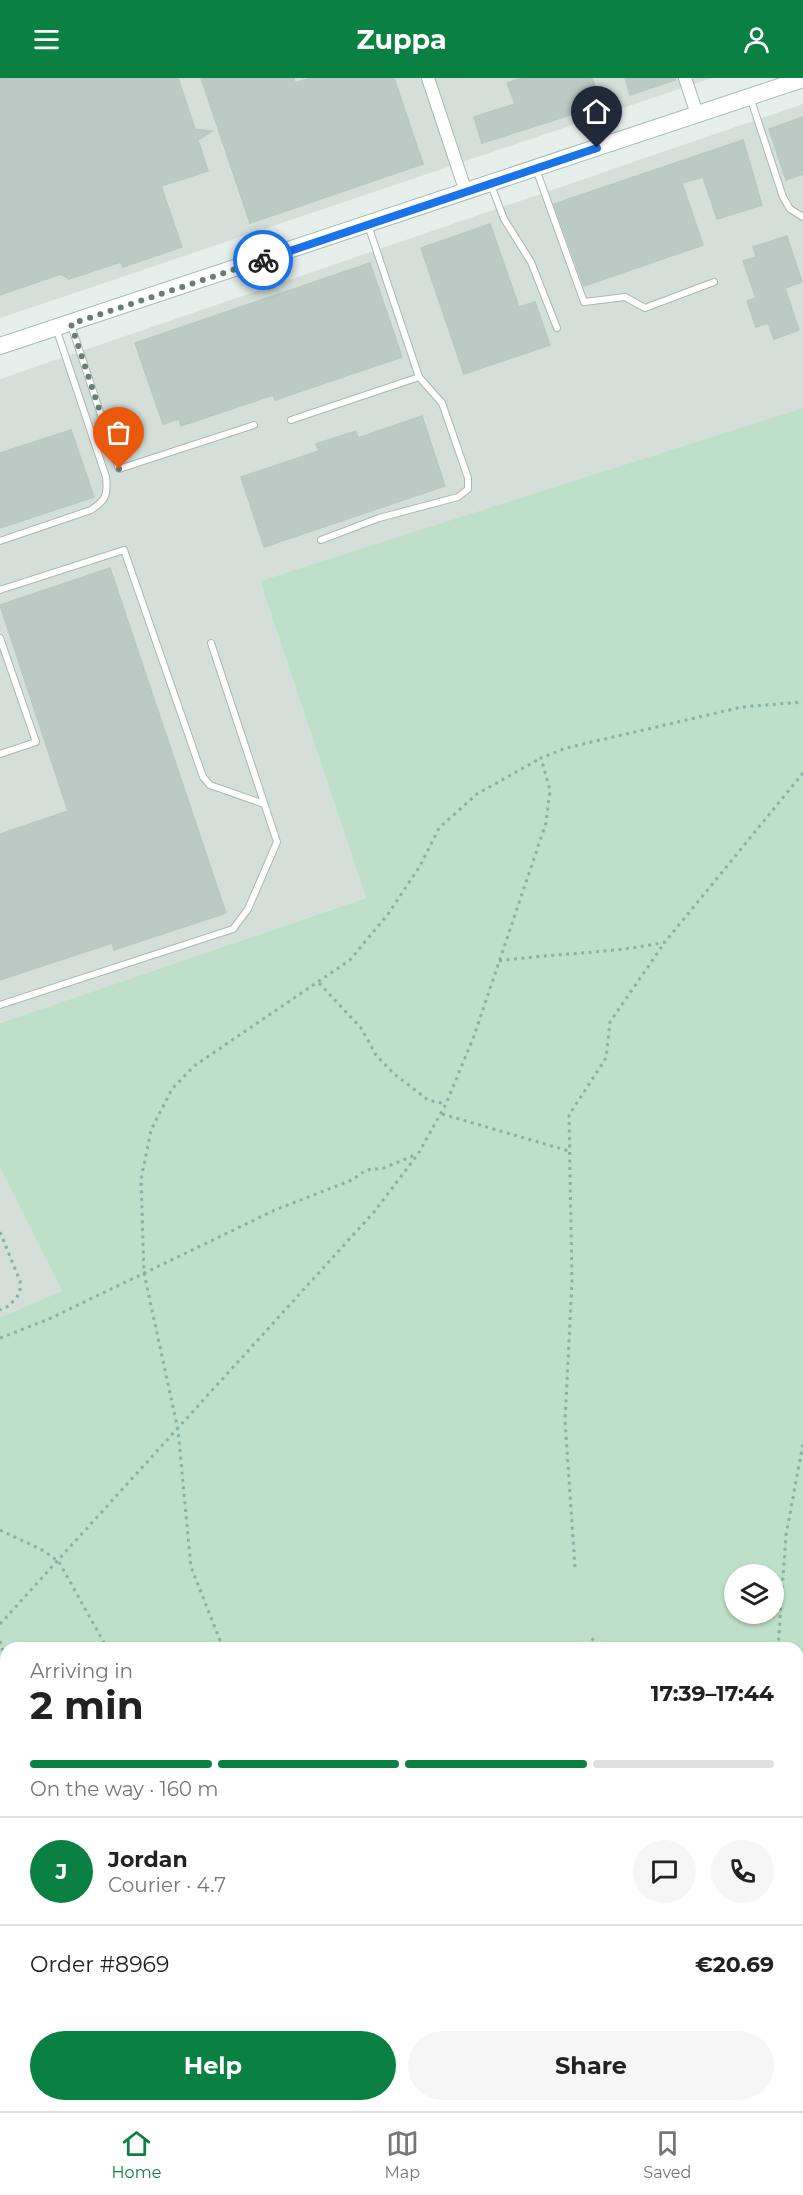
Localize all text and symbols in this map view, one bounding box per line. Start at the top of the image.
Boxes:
icon: menu [30,23,63,56]
text: Zuppa [356,23,447,56]
icon: person [740,23,773,56]
pin [571,86,622,148]
icon: home [580,95,613,128]
courier [233,230,293,290]
icon: bike [247,244,280,277]
pin [93,407,144,469]
icon: bag [102,416,135,449]
map controls [724,1564,784,1624]
button: layers [724,1564,784,1624]
text: Arriving in [30,1659,133,1683]
text: 17:39–17:44 [651,1680,774,1707]
text: 2 min [30,1681,144,1729]
text: On the way · 160 m [30,1777,219,1801]
button: chat [633,1840,696,1903]
button: phone [711,1840,774,1903]
text: Jordan [108,1846,188,1873]
text: J [56,1858,67,1885]
text: Courier · 4.7 [108,1873,226,1897]
text: Order #8969 [30,1951,169,1978]
text: €20.69 [695,1951,774,1978]
button: Help [30,2031,396,2100]
button: Share [408,2031,774,2100]
tab: Home [112,2127,161,2182]
tab: Map [385,2127,420,2182]
tab: Saved [643,2127,691,2182]

